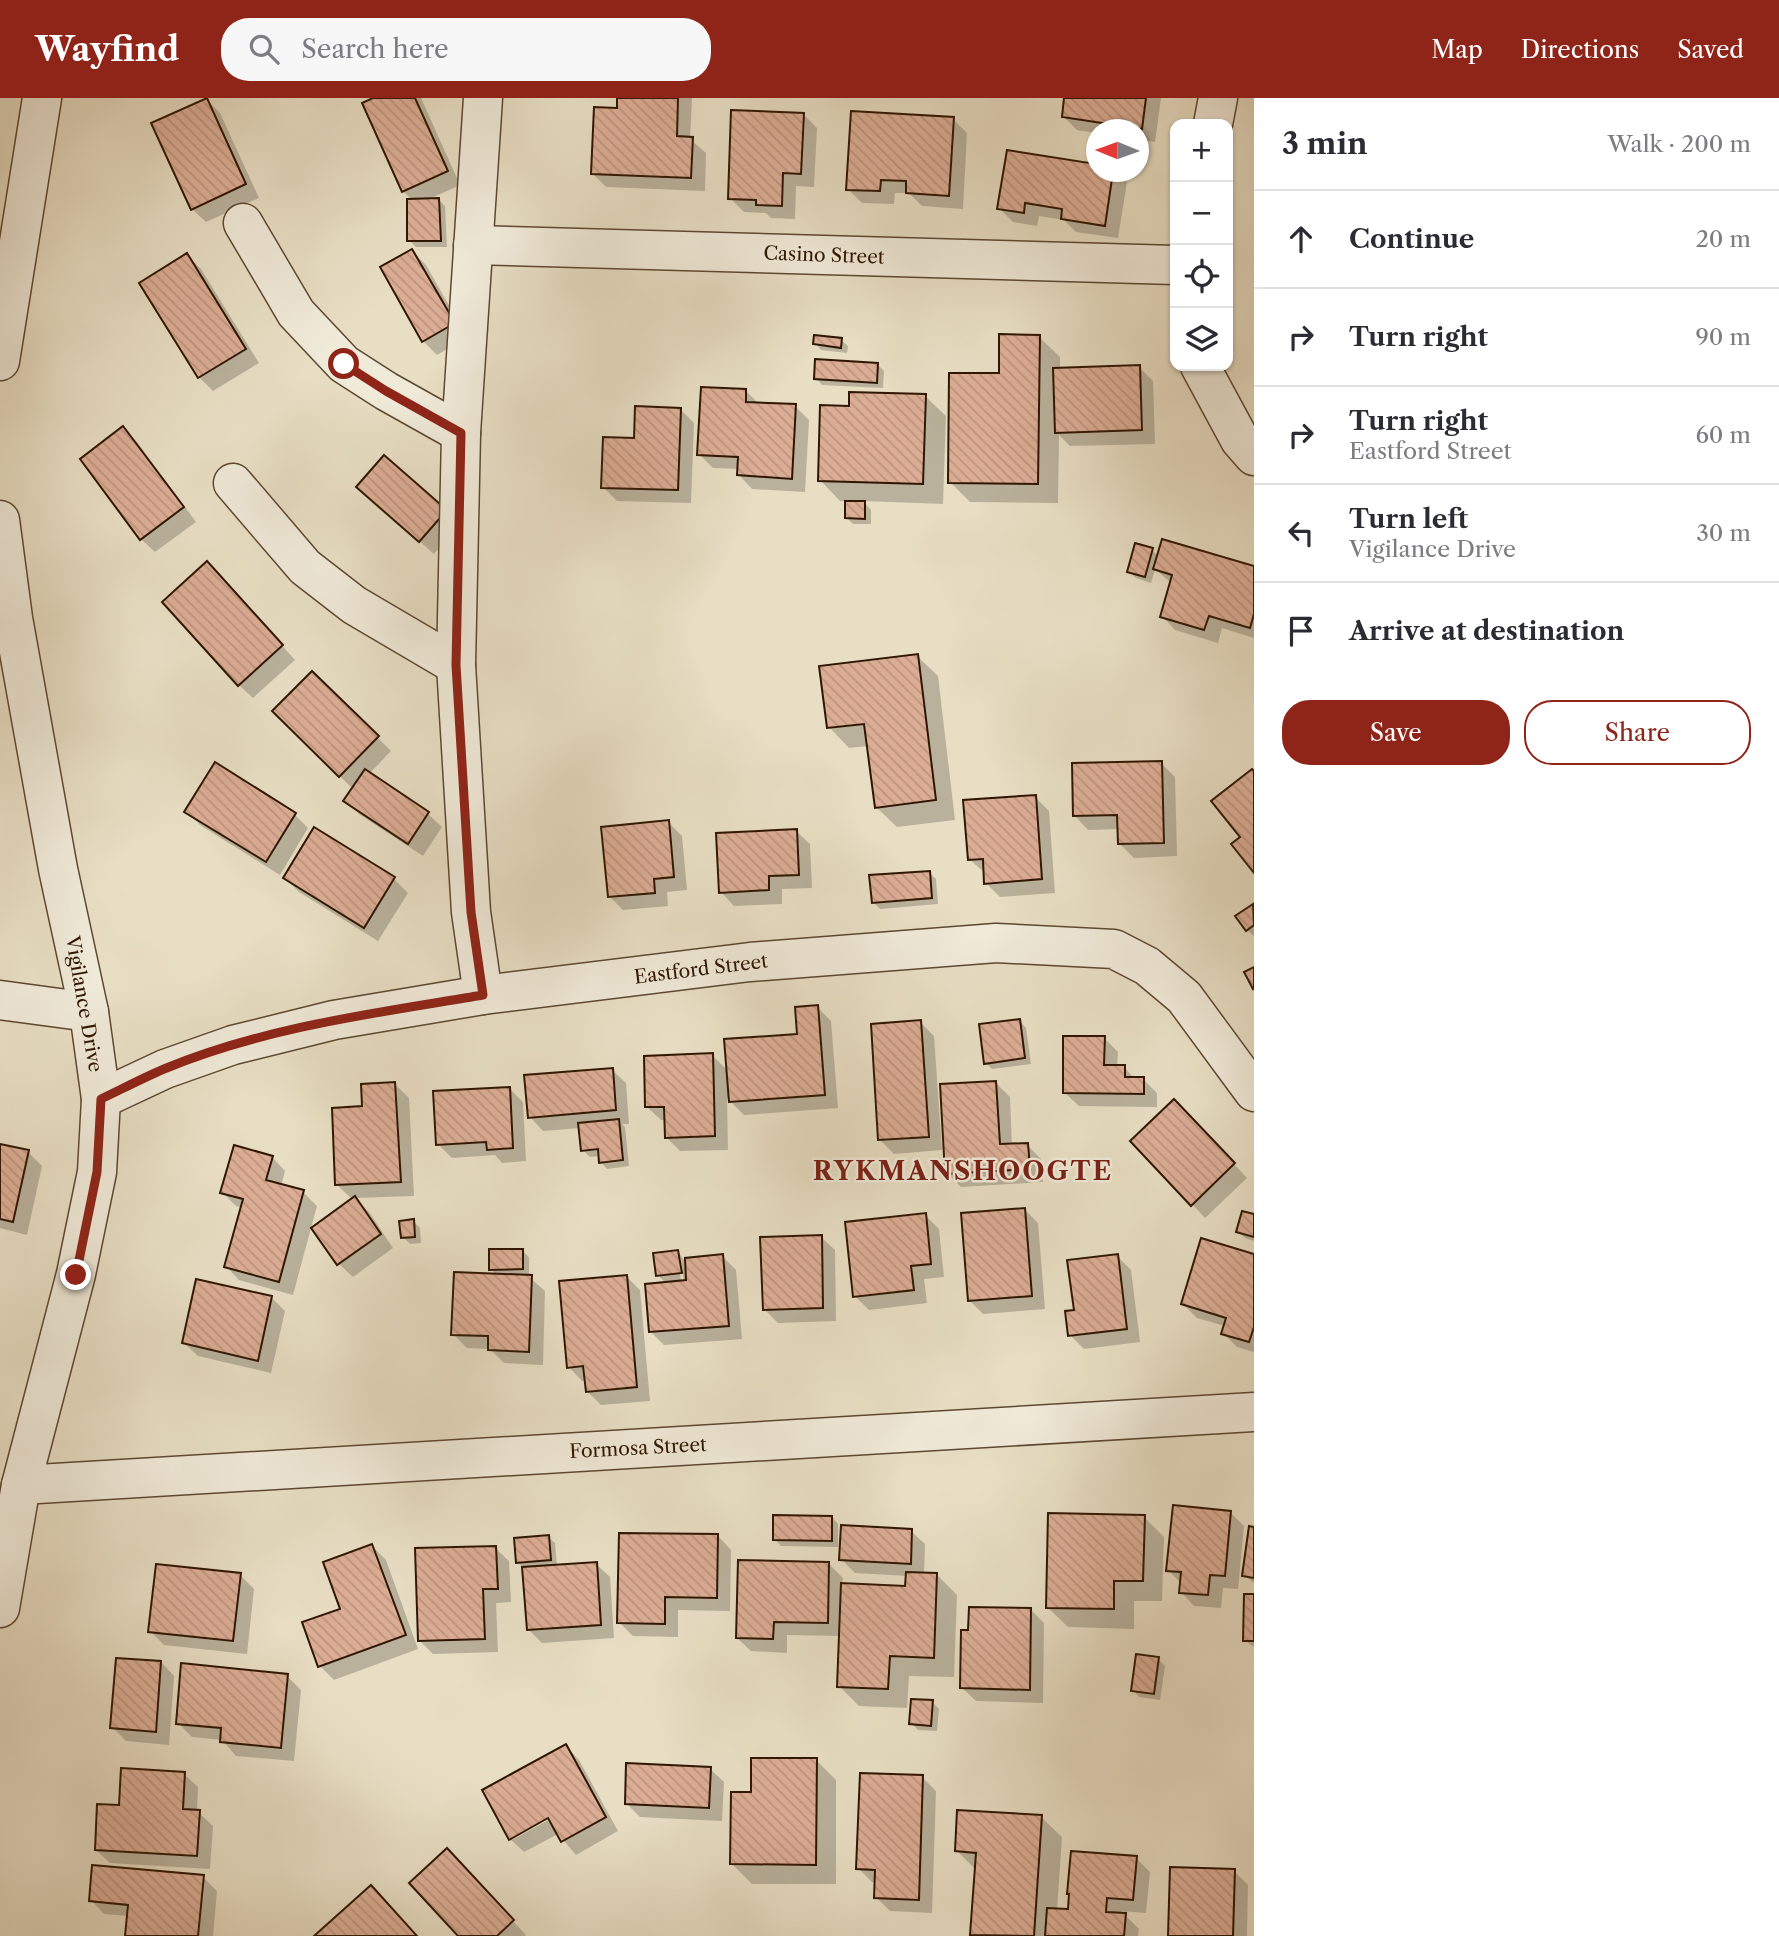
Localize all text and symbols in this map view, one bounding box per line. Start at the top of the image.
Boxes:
search box [221,18,711,81]
text: Wayfind [35,29,179,70]
icon: search [245,30,283,68]
text: Search here [301,33,449,65]
text: Map [1431,35,1483,64]
text: Directions [1521,35,1639,64]
text: Saved [1677,35,1744,64]
north arrow [1086,119,1149,182]
map controls [1170,119,1233,371]
button: + [1170,119,1233,182]
text: 3 min [1282,125,1368,162]
text: Walk · 200 m [1607,130,1751,158]
button: − [1170,182,1233,245]
icon: ahead [1282,220,1320,258]
text: Continue [1349,223,1474,255]
text: 20 m [1696,225,1751,253]
street label: Casino Street [763,241,885,269]
button: locate [1170,245,1233,308]
button: layers [1170,308,1233,371]
icon: right [1282,318,1320,356]
text: Turn right [1349,321,1488,353]
text: 90 m [1695,323,1751,351]
route start [328,348,359,379]
text: Turn right [1349,405,1488,437]
icon: right [1282,416,1320,454]
text: 60 m [1695,421,1751,449]
text: Eastford Street [1349,437,1512,465]
text: Turn left [1349,503,1468,535]
icon: left [1282,514,1320,552]
text: 30 m [1696,519,1751,547]
text: Vigilance Drive [1349,535,1516,563]
icon: arrive [1282,612,1320,650]
text: Arrive at destination [1349,615,1624,647]
button: Save [1282,700,1510,765]
button: Share [1524,700,1751,765]
street label: Vigilance Drive [61,933,107,1074]
street label: Eastford Street [633,949,769,989]
district label: RYKMANSHOOGTE [813,1155,1113,1187]
route end [60,1259,91,1290]
street label: Formosa Street [569,1433,708,1463]

